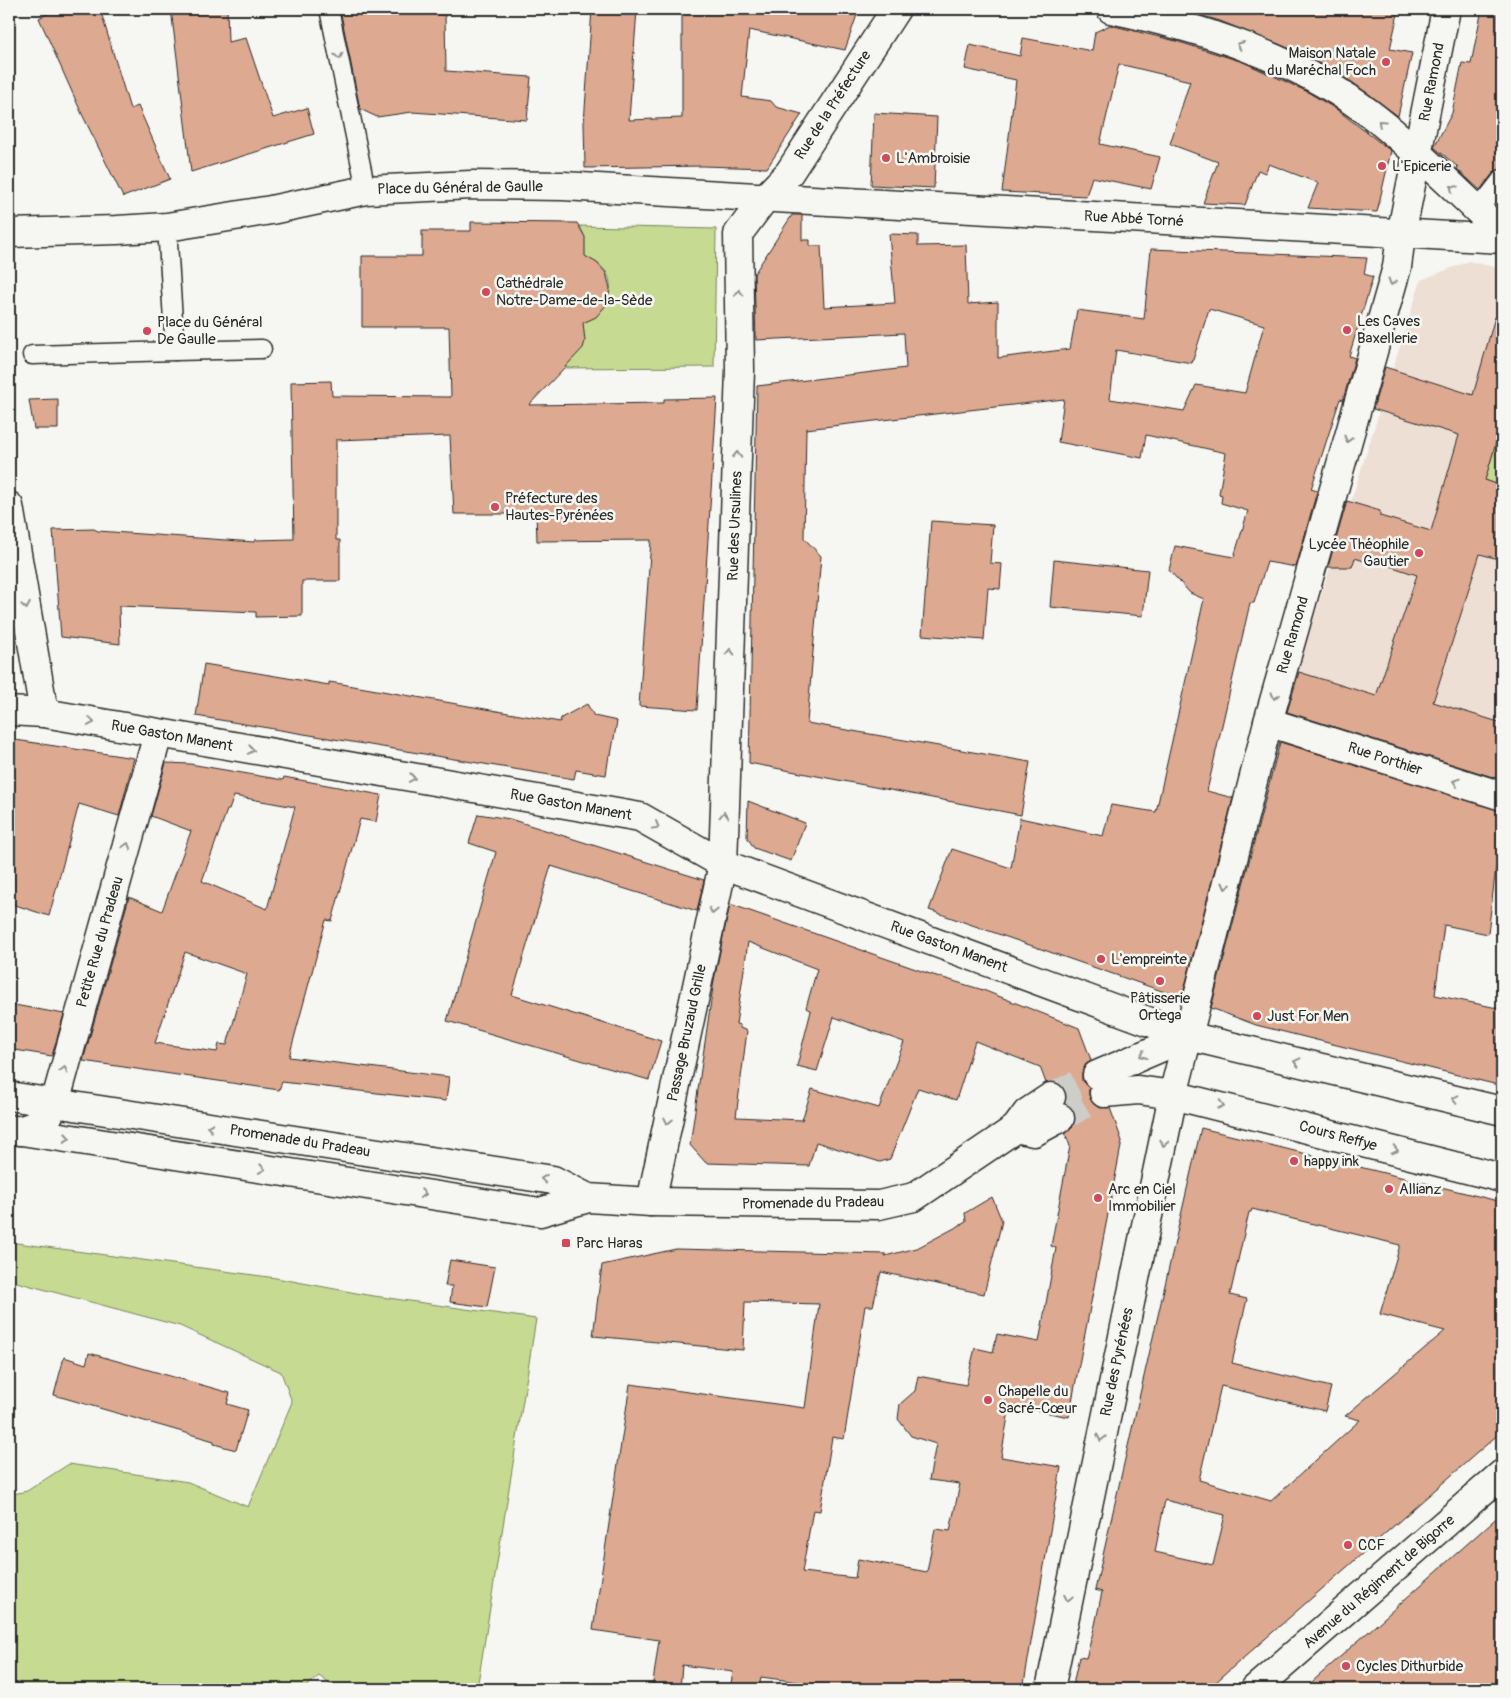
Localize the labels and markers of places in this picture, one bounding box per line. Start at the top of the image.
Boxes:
place label: Maison Natale du Maréchal Foch [1267,44,1377,80]
marker: Maison Natale du Maréchal Foch [1380,56,1392,68]
place label: L'Ambroisie [896,149,971,168]
marker: L'Ambroisie [880,152,892,164]
place label: L'Epicerie [1392,157,1452,176]
marker: L'Epicerie [1376,160,1388,172]
place label: Cathédrale Notre-Dame-de-la-Sède [496,274,653,310]
marker: Cathédrale Notre-Dame-de-la-Sède [480,286,492,298]
place label: Les Caves Baxellerie [1357,312,1420,348]
place label: Place du Général De Gaulle [157,313,263,349]
marker: Les Caves Baxellerie [1341,324,1353,336]
marker: Place du Général De Gaulle [141,325,153,337]
place label: Préfecture des Hautes-Pyrénées [505,489,614,525]
marker: Préfecture des Hautes-Pyrénées [489,501,501,513]
place label: Lycée Théophile Gautier [1308,535,1410,571]
marker: Lycée Théophile Gautier [1413,547,1425,559]
place label: L'empreinte [1111,950,1187,969]
marker: L'empreinte [1095,953,1107,965]
marker: Pâtisserie Ortega [1154,975,1166,987]
place label: Pâtisserie Ortega [1130,989,1191,1025]
place label: Just For Men [1267,1007,1349,1026]
marker: Just For Men [1251,1010,1263,1022]
place label: happy ink [1304,1152,1360,1171]
marker: happy ink [1288,1155,1300,1167]
place label: Arc en Ciel Immobilier [1108,1180,1177,1216]
place label: Allianz [1399,1180,1442,1199]
marker: Allianz [1383,1183,1395,1195]
marker: Arc en Ciel Immobilier [1092,1192,1104,1204]
place label: Parc Haras [576,1234,643,1253]
marker: Parc Haras [560,1237,572,1249]
place label: Chapelle du Sacré-Cœur [998,1382,1078,1418]
marker: Chapelle du Sacré-Cœur [982,1394,994,1406]
place label: CCF [1358,1536,1386,1555]
marker: CCF [1342,1539,1354,1551]
place label: Cycles Dithurbide [1356,1657,1464,1676]
marker: Cycles Dithurbide [1340,1660,1352,1672]

